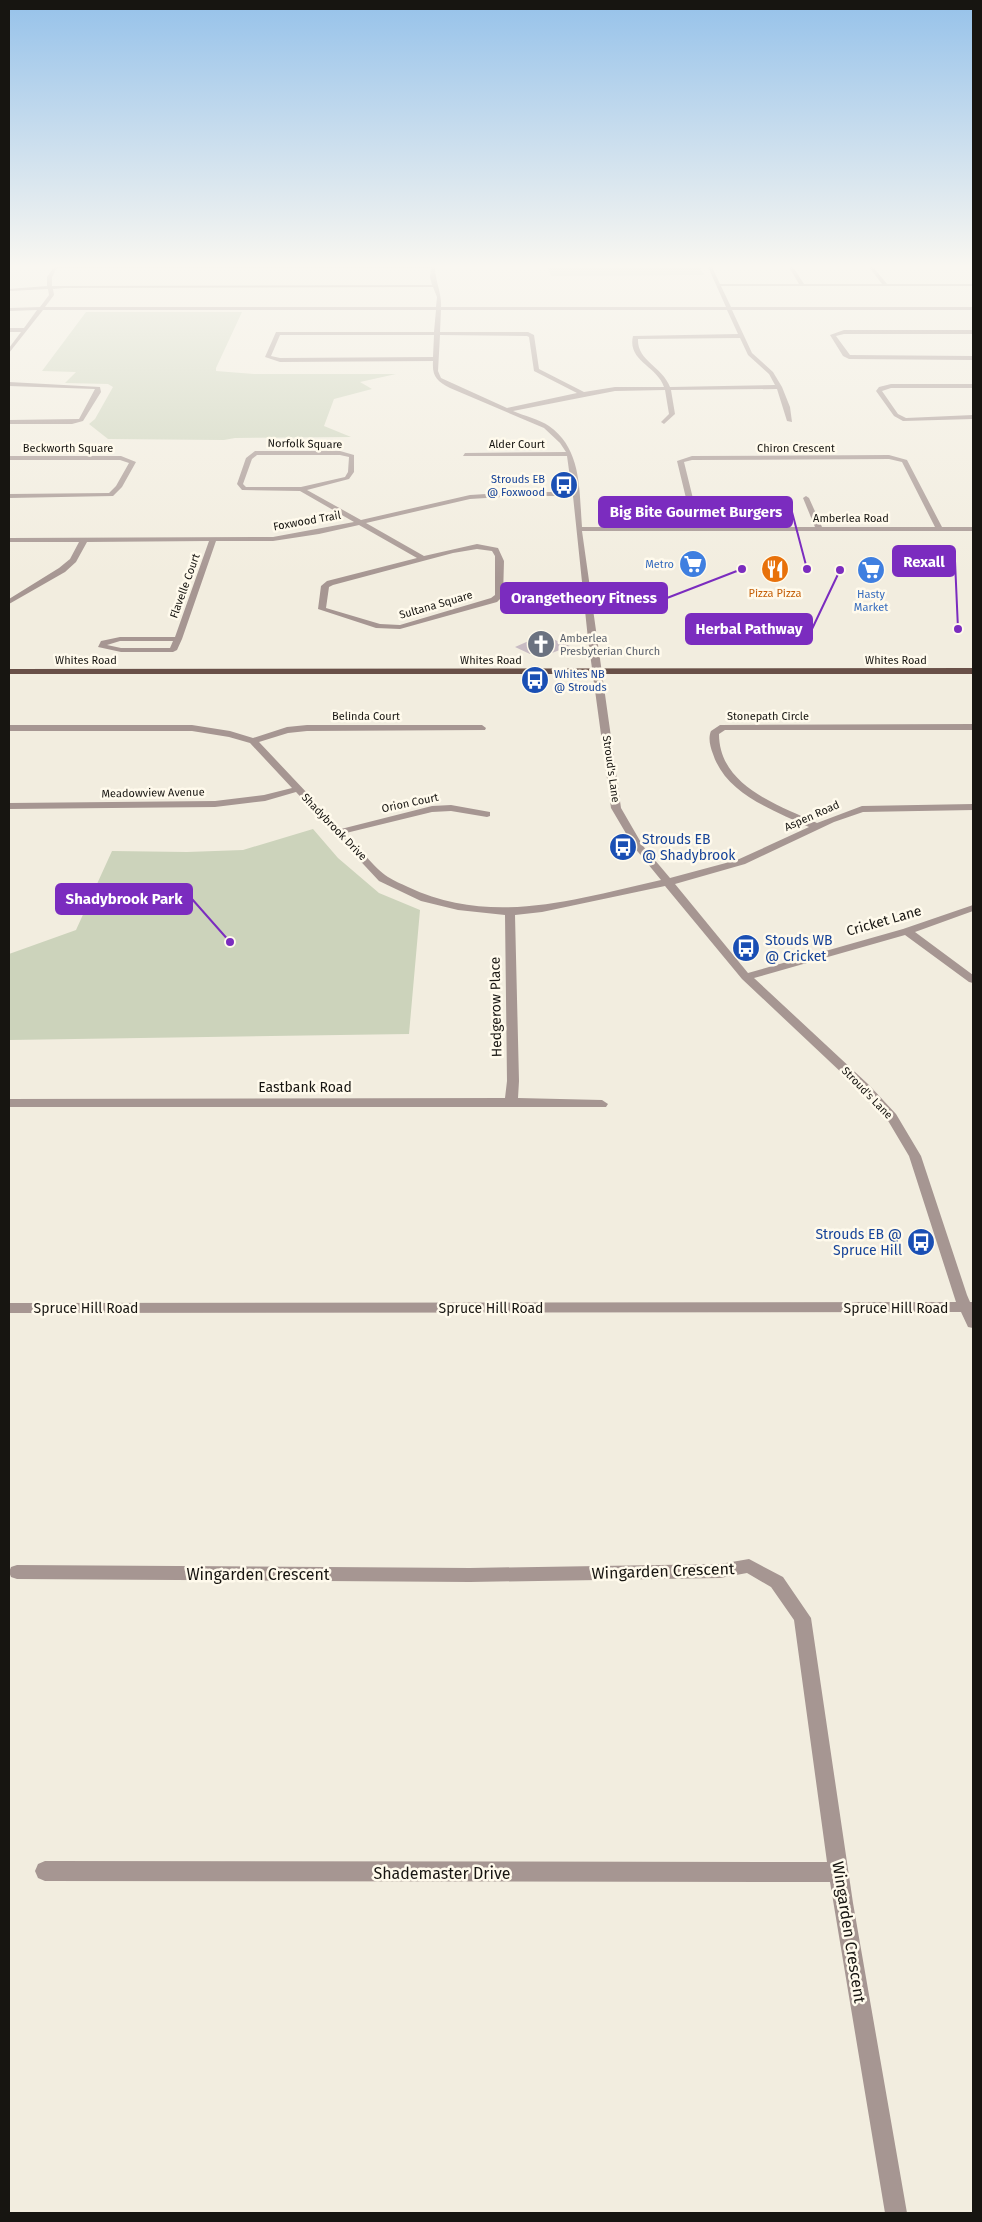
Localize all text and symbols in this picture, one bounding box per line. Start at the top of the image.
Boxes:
street label: Norfolk Square [267,437,343,451]
street label: Alder Court [489,438,545,451]
street label: Beckworth Square [23,442,113,455]
street label: Chiron Crescent [757,442,835,455]
bus stop icon: Strouds EB @ Foxwood [549,470,579,500]
place label: Strouds EB @ Foxwood [487,473,545,499]
callout: Big Bite Gourmet Burgers [599,497,792,527]
text: Big Bite Gourmet Burgers [610,503,782,521]
street label: Foxwood Trail [272,509,342,533]
street label: Amberlea Road [813,512,889,525]
callout: Rexall [893,546,955,576]
supermarket icon: Metro [678,549,708,579]
street label: Flavelle Court [167,552,203,620]
text: Rexall [903,553,945,571]
restaurant icon: Pizza Pizza [760,554,790,584]
supermarket icon: Hasty Market [856,555,886,585]
place label: Metro [645,558,674,571]
callout: Orangetheory Fitness [501,583,667,613]
place label: Pizza Pizza [749,587,801,600]
street label: Sultana Square [398,588,474,622]
place label: Hasty Market [854,588,888,614]
text: Orangetheory Fitness [511,589,657,607]
callout: Herbal Pathway [686,614,812,644]
text: Herbal Pathway [696,620,803,638]
church icon: Amberlea Presbyterian Church [526,629,556,659]
place label: Amberlea Presbyterian Church [560,632,660,658]
street label: Whites Road [55,654,117,667]
street label: Whites Road [460,654,522,667]
street label: Whites Road [865,654,927,667]
bus stop icon: Whites NB @ Strouds [520,665,550,695]
place label: Whites NB @ Strouds [554,668,607,694]
street label: Belinda Court [332,710,400,723]
street label: Stonepath Circle [727,710,809,723]
street label: Stroud's Lane [600,735,622,803]
street label: Meadowview Avenue [101,786,205,800]
street label: Shadybrook Drive [299,791,369,863]
street label: Orion Court [380,791,440,815]
street label: Aspen Road [783,798,841,834]
place label: Strouds EB @ Shadybrook [642,831,736,864]
bus stop icon: Strouds EB @ Shadybrook [608,832,638,862]
callout: Shadybrook Park [56,884,192,914]
text: Shadybrook Park [66,890,183,908]
street label: Cricket Lane [844,902,924,940]
place label: Stouds WB @ Cricket [765,932,833,965]
bus stop icon: Stouds WB @ Cricket [731,933,761,963]
street label: Hedgerow Place [487,956,505,1058]
street label: Stroud's Lane [839,1064,895,1122]
street label: Eastbank Road [258,1079,352,1096]
place label: Strouds EB @ Spruce Hill [815,1226,902,1259]
bus stop icon: Strouds EB @ Spruce Hill [906,1227,936,1257]
street label: Spruce Hill Road [34,1300,138,1317]
street label: Spruce Hill Road [439,1300,543,1317]
street label: Spruce Hill Road [844,1300,948,1317]
street label: Wingarden Crescent [591,1559,735,1583]
street label: Wingarden Crescent [186,1565,330,1584]
street label: Wingarden Crescent [828,1860,870,2004]
street label: Shademaster Drive [373,1864,511,1883]

